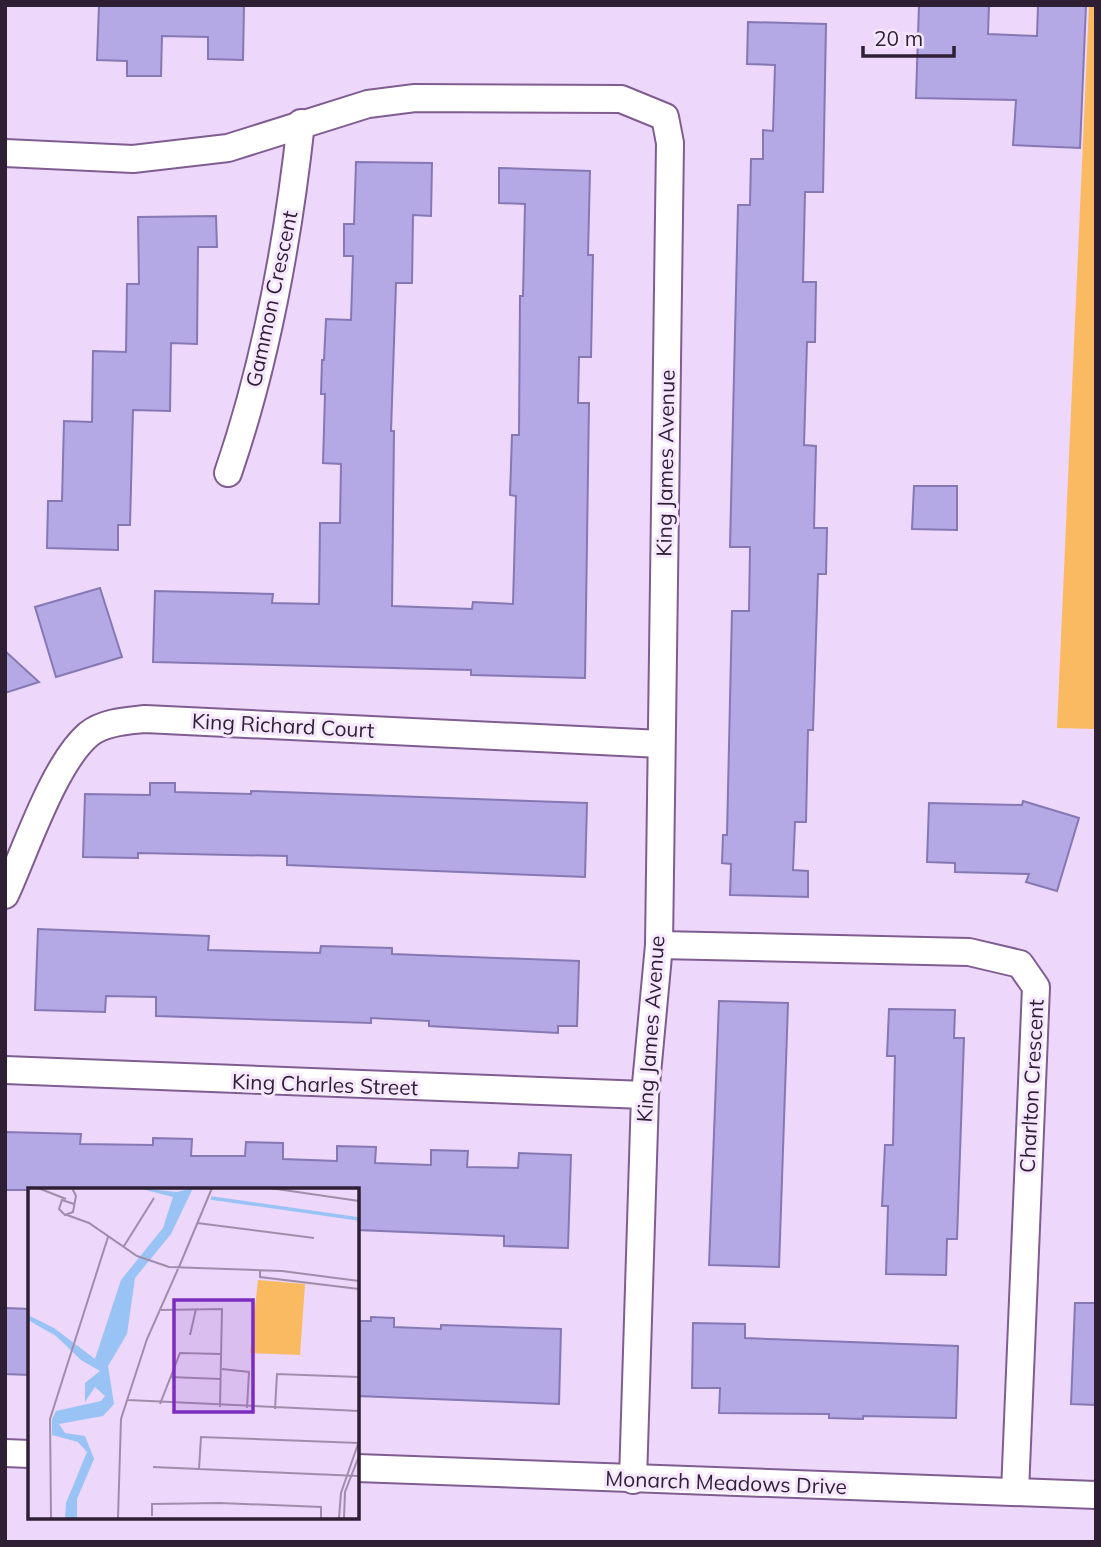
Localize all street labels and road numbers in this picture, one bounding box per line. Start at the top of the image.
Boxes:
street label: Gammon Crescent [240,208,302,389]
street label: King James Avenue [650,369,680,557]
street label: King Richard Court [191,707,375,743]
street label: King James Avenue [631,935,669,1123]
street label: Charlton Crescent [1013,998,1049,1173]
street label: King Charles Street [232,1068,418,1100]
street label: Monarch Meadows Drive [605,1465,847,1499]

